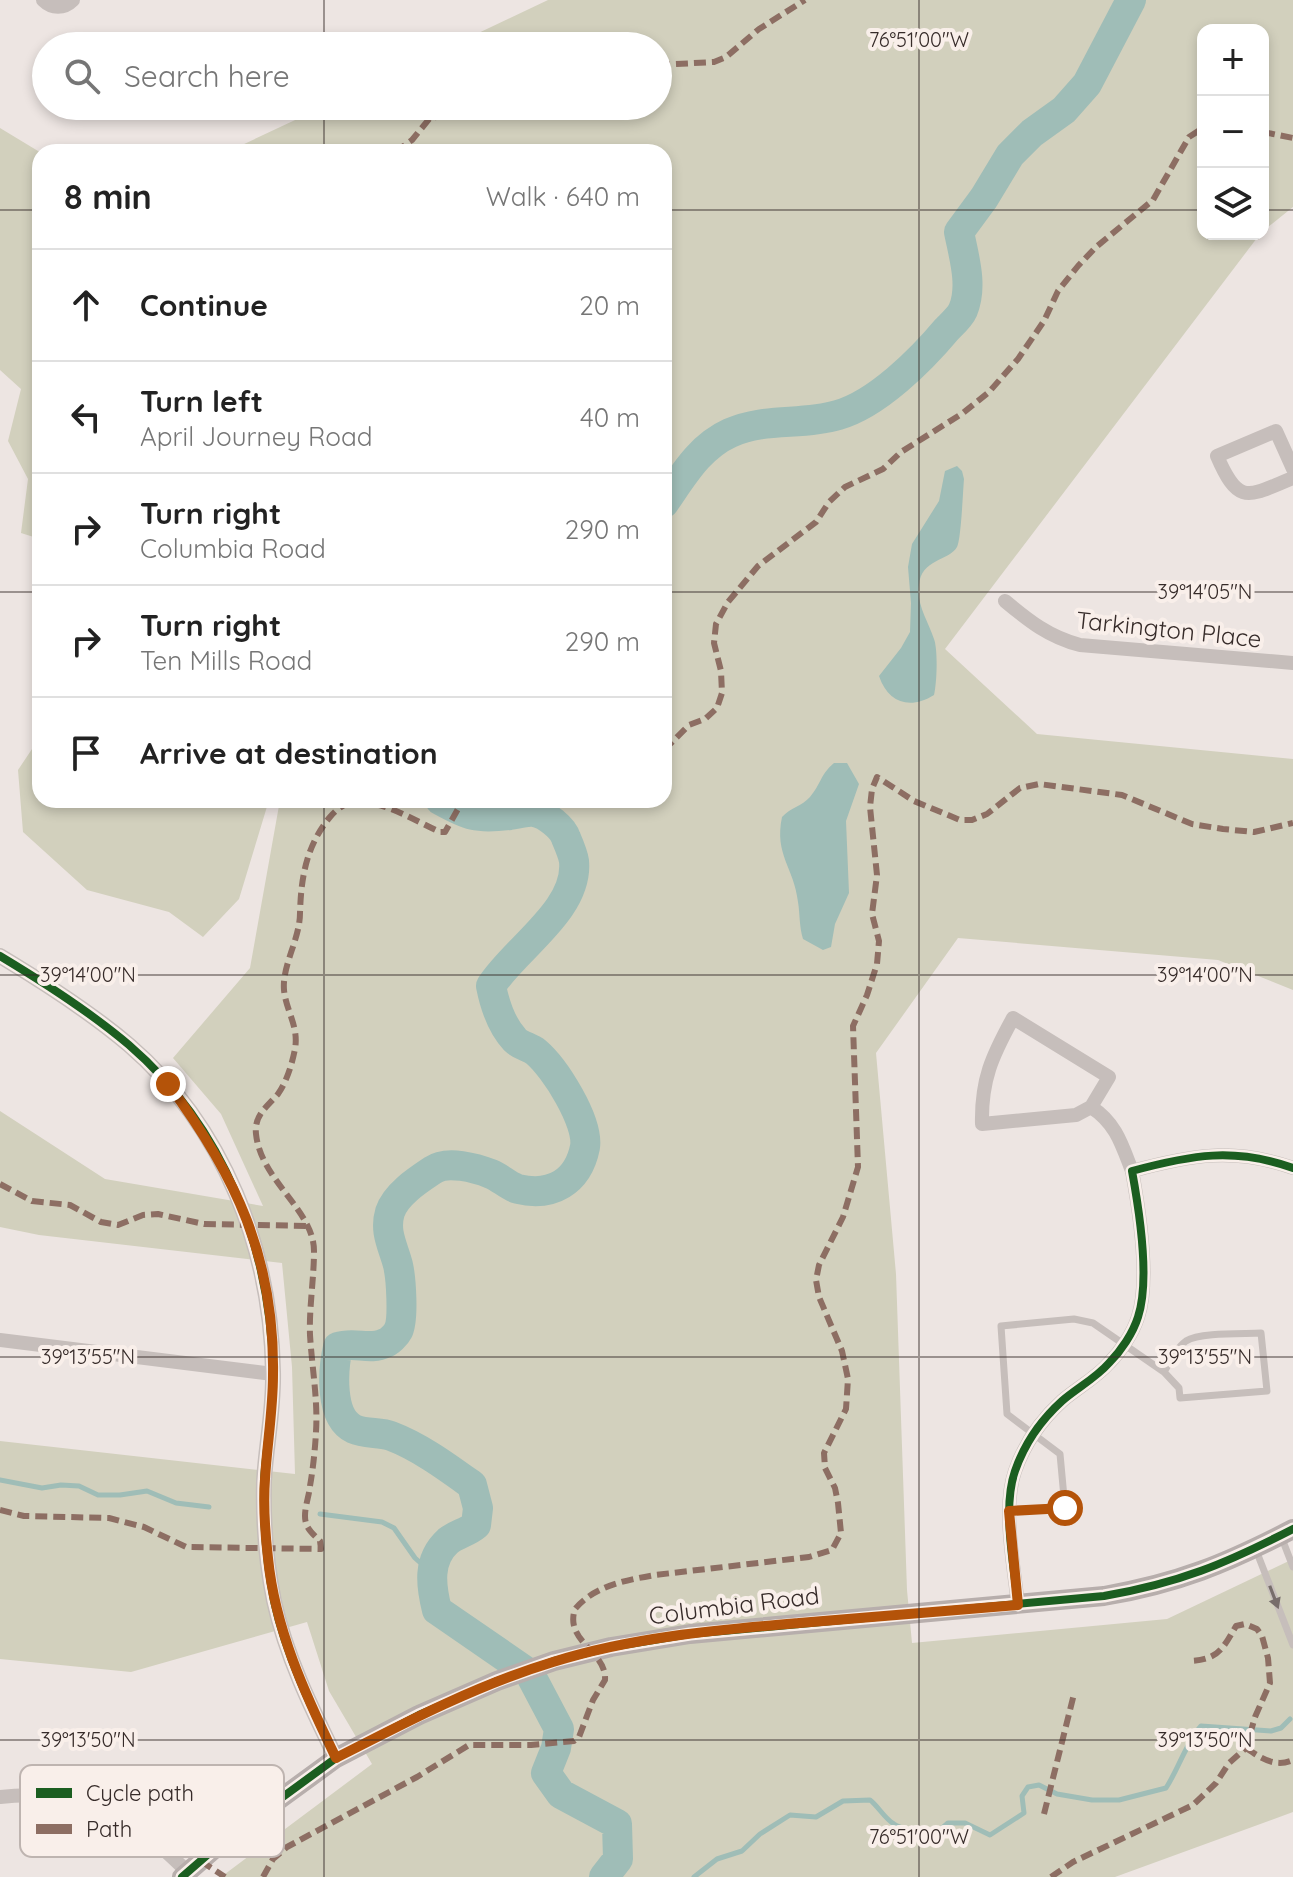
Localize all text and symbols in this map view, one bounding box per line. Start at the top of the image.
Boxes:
map controls [1197,24,1269,240]
button: + [1197,24,1269,96]
text: 76°51'00"W [869,27,969,52]
search box [32,32,672,120]
icon: search [60,54,104,98]
text: Search here [124,57,290,95]
button: − [1197,96,1269,168]
button: layers [1197,168,1269,240]
text: 8 min [64,175,152,218]
text: Walk · 640 m [486,180,640,213]
icon: ahead [64,283,108,327]
text: Continue [140,286,268,324]
text: 20 m [579,289,640,322]
text: Turn left [140,382,263,420]
icon: left [64,395,108,439]
text: 40 m [580,401,640,434]
text: April Journey Road [140,420,373,453]
text: Turn right [140,494,281,532]
icon: right [64,507,108,551]
text: 290 m [565,513,640,546]
text: Columbia Road [140,532,326,565]
text: 39°14'05"N [1158,579,1252,604]
street label: Tarkington Place [1075,604,1263,654]
text: Turn right [140,606,281,644]
icon: right [64,619,108,663]
text: 290 m [565,625,640,658]
text: Ten Mills Road [140,644,312,677]
icon: arrive [64,731,108,775]
text: Arrive at destination [140,734,438,772]
text: 39°14'00"N [40,962,136,987]
text: 39°14'00"N [1157,962,1253,987]
route end [150,1066,186,1102]
text: 39°13'55"N [41,1344,135,1369]
text: 39°13'55"N [1158,1344,1252,1369]
route start [1047,1490,1083,1526]
street label: Columbia Road [647,1580,821,1630]
one-way arrow [1268,1585,1281,1609]
text: 39°13'50"N [40,1727,136,1752]
text: 39°13'50"N [1157,1727,1253,1752]
legend [20,1765,284,1857]
text: Cycle path [86,1779,194,1807]
text: Path [86,1815,132,1843]
text: 76°51'00"W [869,1824,969,1849]

